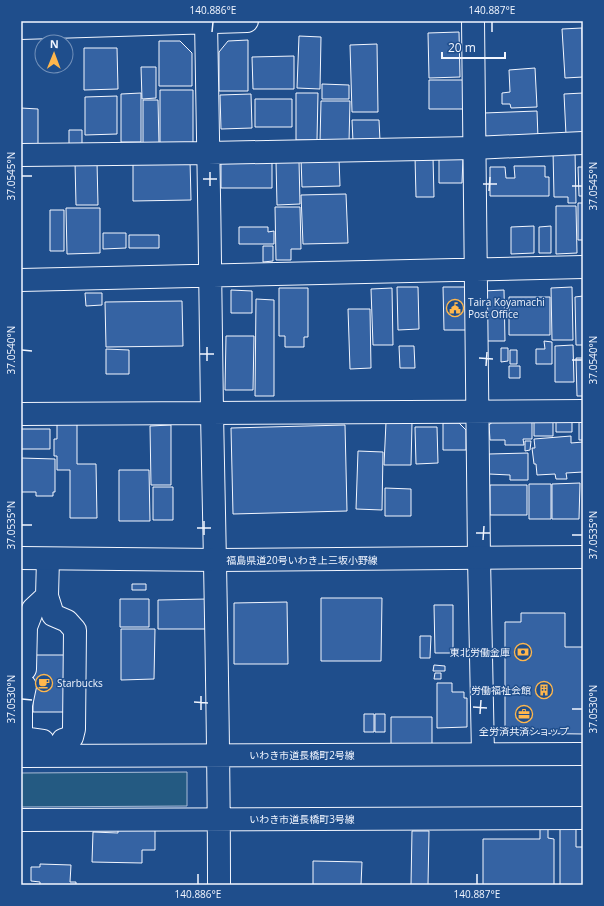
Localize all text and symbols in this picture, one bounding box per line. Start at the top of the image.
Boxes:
text: 140.886°E [190,3,236,17]
text: 140.887°E [469,3,515,17]
north arrow [34,34,74,74]
scale bar [442,34,505,60]
text: N [50,36,59,51]
text: 20 m [448,39,476,56]
text: 37.0545°N [4,152,18,200]
text: 37.0545°N [586,162,600,210]
place label: Taira Koyamachi Post Office [468,295,545,321]
public building icon: Taira Koyamachi Post Office [445,298,465,318]
text: 37.0540°N [4,326,18,374]
text: 37.0540°N [586,336,600,384]
text: 37.0535°N [4,501,18,549]
text: 37.0535°N [586,511,600,559]
street label: 福島県道20号いわき上三坂小野線 [226,553,378,567]
bank icon: 東北労働金庫 [513,642,533,662]
place label: 東北労働金庫 [450,645,510,659]
cafe icon: Starbucks [34,673,54,693]
text: 37.0530°N [4,675,18,723]
place label: Starbucks [57,676,103,690]
building icon: 労働福祉会館 [534,680,554,700]
place label: 労働福祉会館 [471,683,531,697]
text: 37.0530°N [586,685,600,733]
office icon: 全労済共済ショップ [514,704,534,724]
place label: 全労済共済ショップ [479,724,569,738]
street label: いわき市道長橋町2号線 [249,748,355,762]
street label: いわき市道長橋町3号線 [249,812,355,826]
text: 140.886°E [175,887,221,901]
text: 140.887°E [454,887,500,901]

